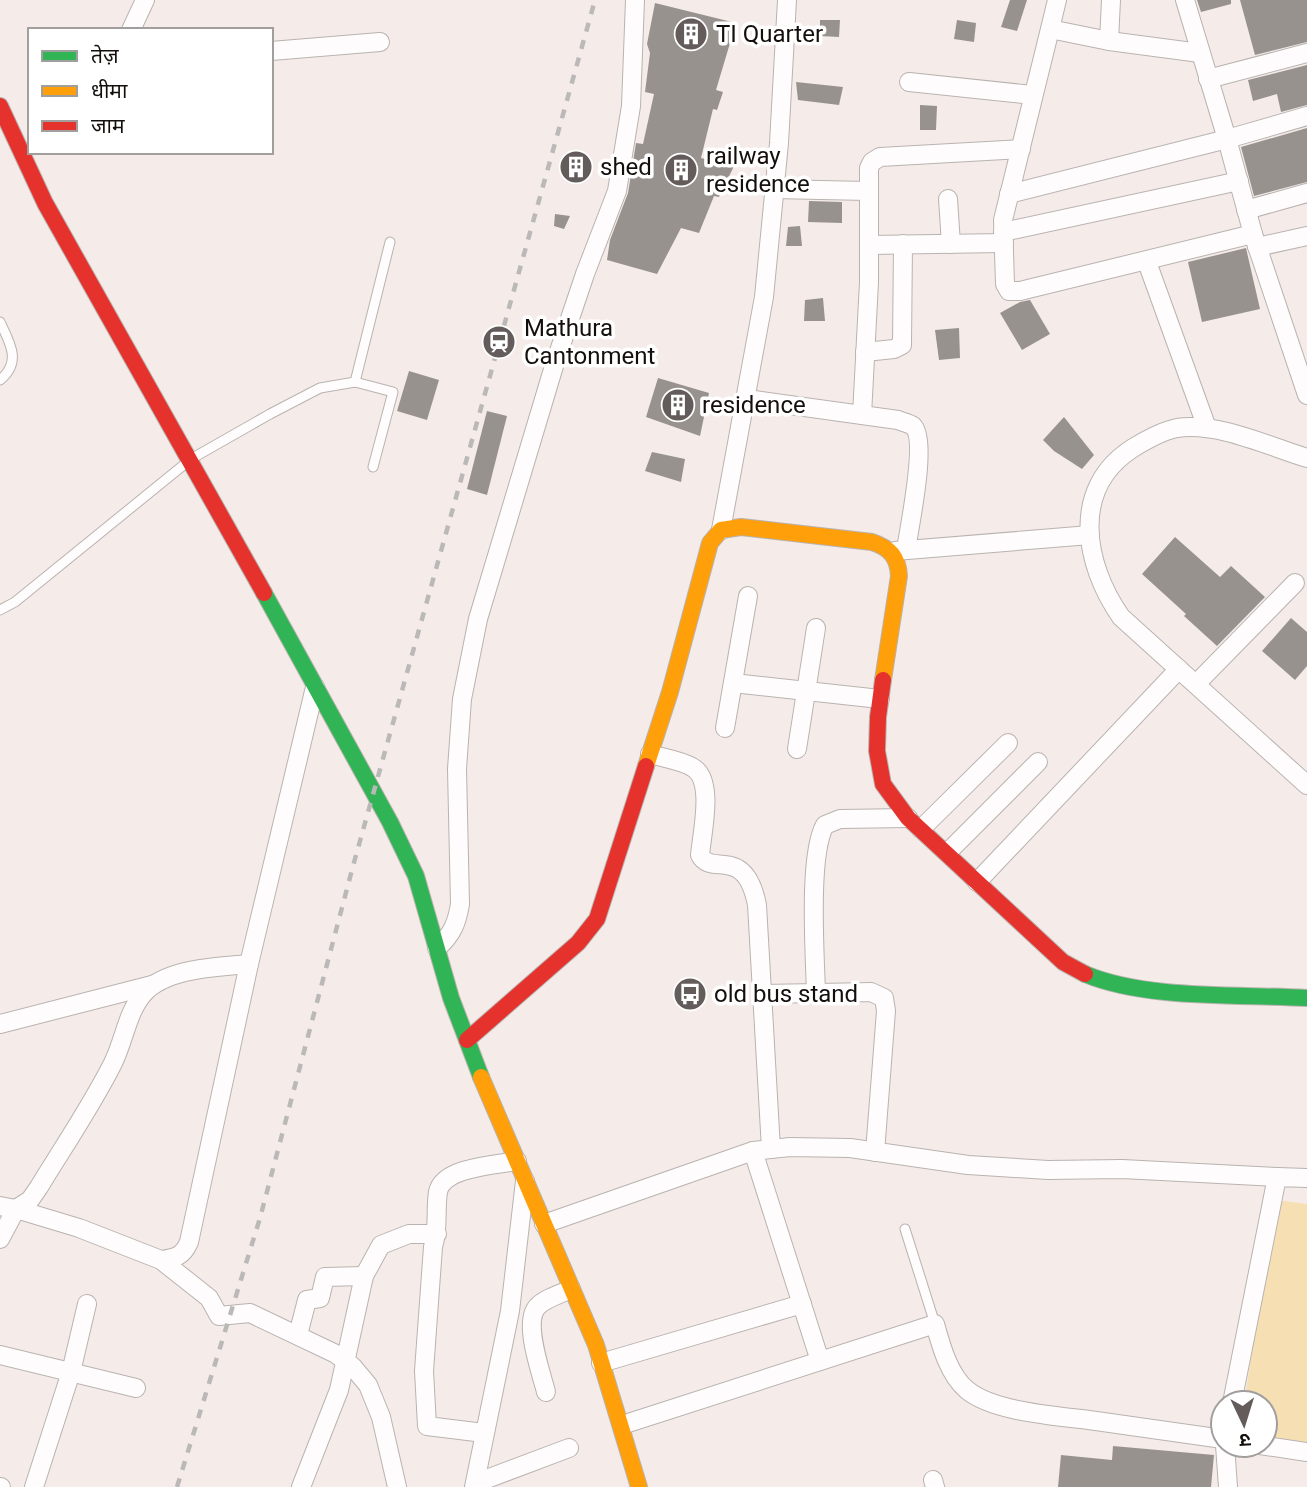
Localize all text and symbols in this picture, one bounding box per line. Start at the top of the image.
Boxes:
building icon: TI Quarter [672,15,710,53]
place label: TI Quarter [716,20,823,48]
legend [28,28,273,154]
text: तेज़ [91,44,119,68]
text: धीमा [91,79,128,103]
text: जाम [91,114,125,138]
place label: railway residence [706,142,810,198]
building icon: shed [557,148,595,186]
building icon: railway residence [662,151,700,189]
place label: shed [600,153,652,181]
place label: Mathura Cantonment [524,314,656,370]
station icon: Mathura Cantonment [480,323,518,361]
building icon: residence [659,386,697,424]
place label: residence [702,391,806,419]
bus stop icon: old bus stand [671,975,709,1013]
place label: old bus stand [714,980,858,1008]
north arrow [1209,1389,1279,1459]
text: उ [1238,1429,1252,1452]

